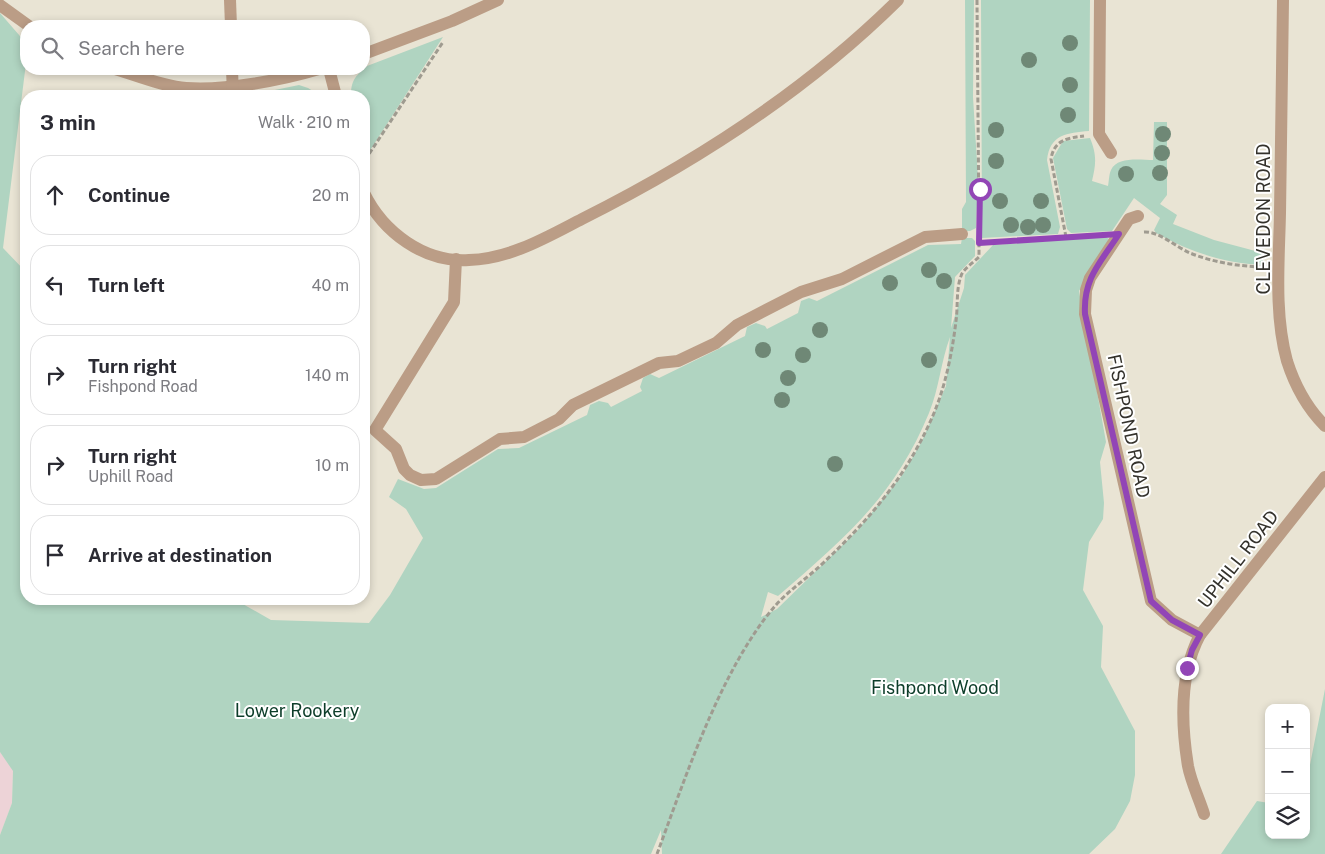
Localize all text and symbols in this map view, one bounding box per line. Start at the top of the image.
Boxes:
search box [20,20,370,75]
icon: search [38,34,66,62]
text: Search here [78,37,185,59]
text: 3 min [40,110,96,135]
text: Walk · 210 m [258,113,350,132]
street label: CLEVEDON ROAD [1253,144,1274,294]
route start [969,178,992,201]
icon: ahead [41,181,69,209]
text: Continue [88,184,170,206]
text: 20 m [312,186,349,205]
icon: left [41,271,69,299]
text: Turn left [88,274,165,296]
text: 40 m [311,276,349,295]
street label: FISHPOND ROAD [1103,352,1155,500]
text: Turn right [88,355,177,377]
icon: right [41,361,69,389]
text: 140 m [305,366,349,385]
text: Fishpond Road [88,377,198,396]
text: Turn right [88,445,177,467]
icon: right [41,451,69,479]
text: 10 m [315,456,349,475]
text: Uphill Road [88,467,173,486]
street label: UPHILL ROAD [1193,506,1283,612]
icon: arrive [41,541,69,569]
text: Arrive at destination [88,544,272,566]
route end [1176,657,1199,680]
park label: Fishpond Wood [871,677,999,698]
park label: Lower Rookery [235,700,360,721]
map controls [1265,704,1310,839]
button: + [1265,704,1310,749]
button: − [1265,749,1310,794]
button: layers [1265,794,1310,839]

